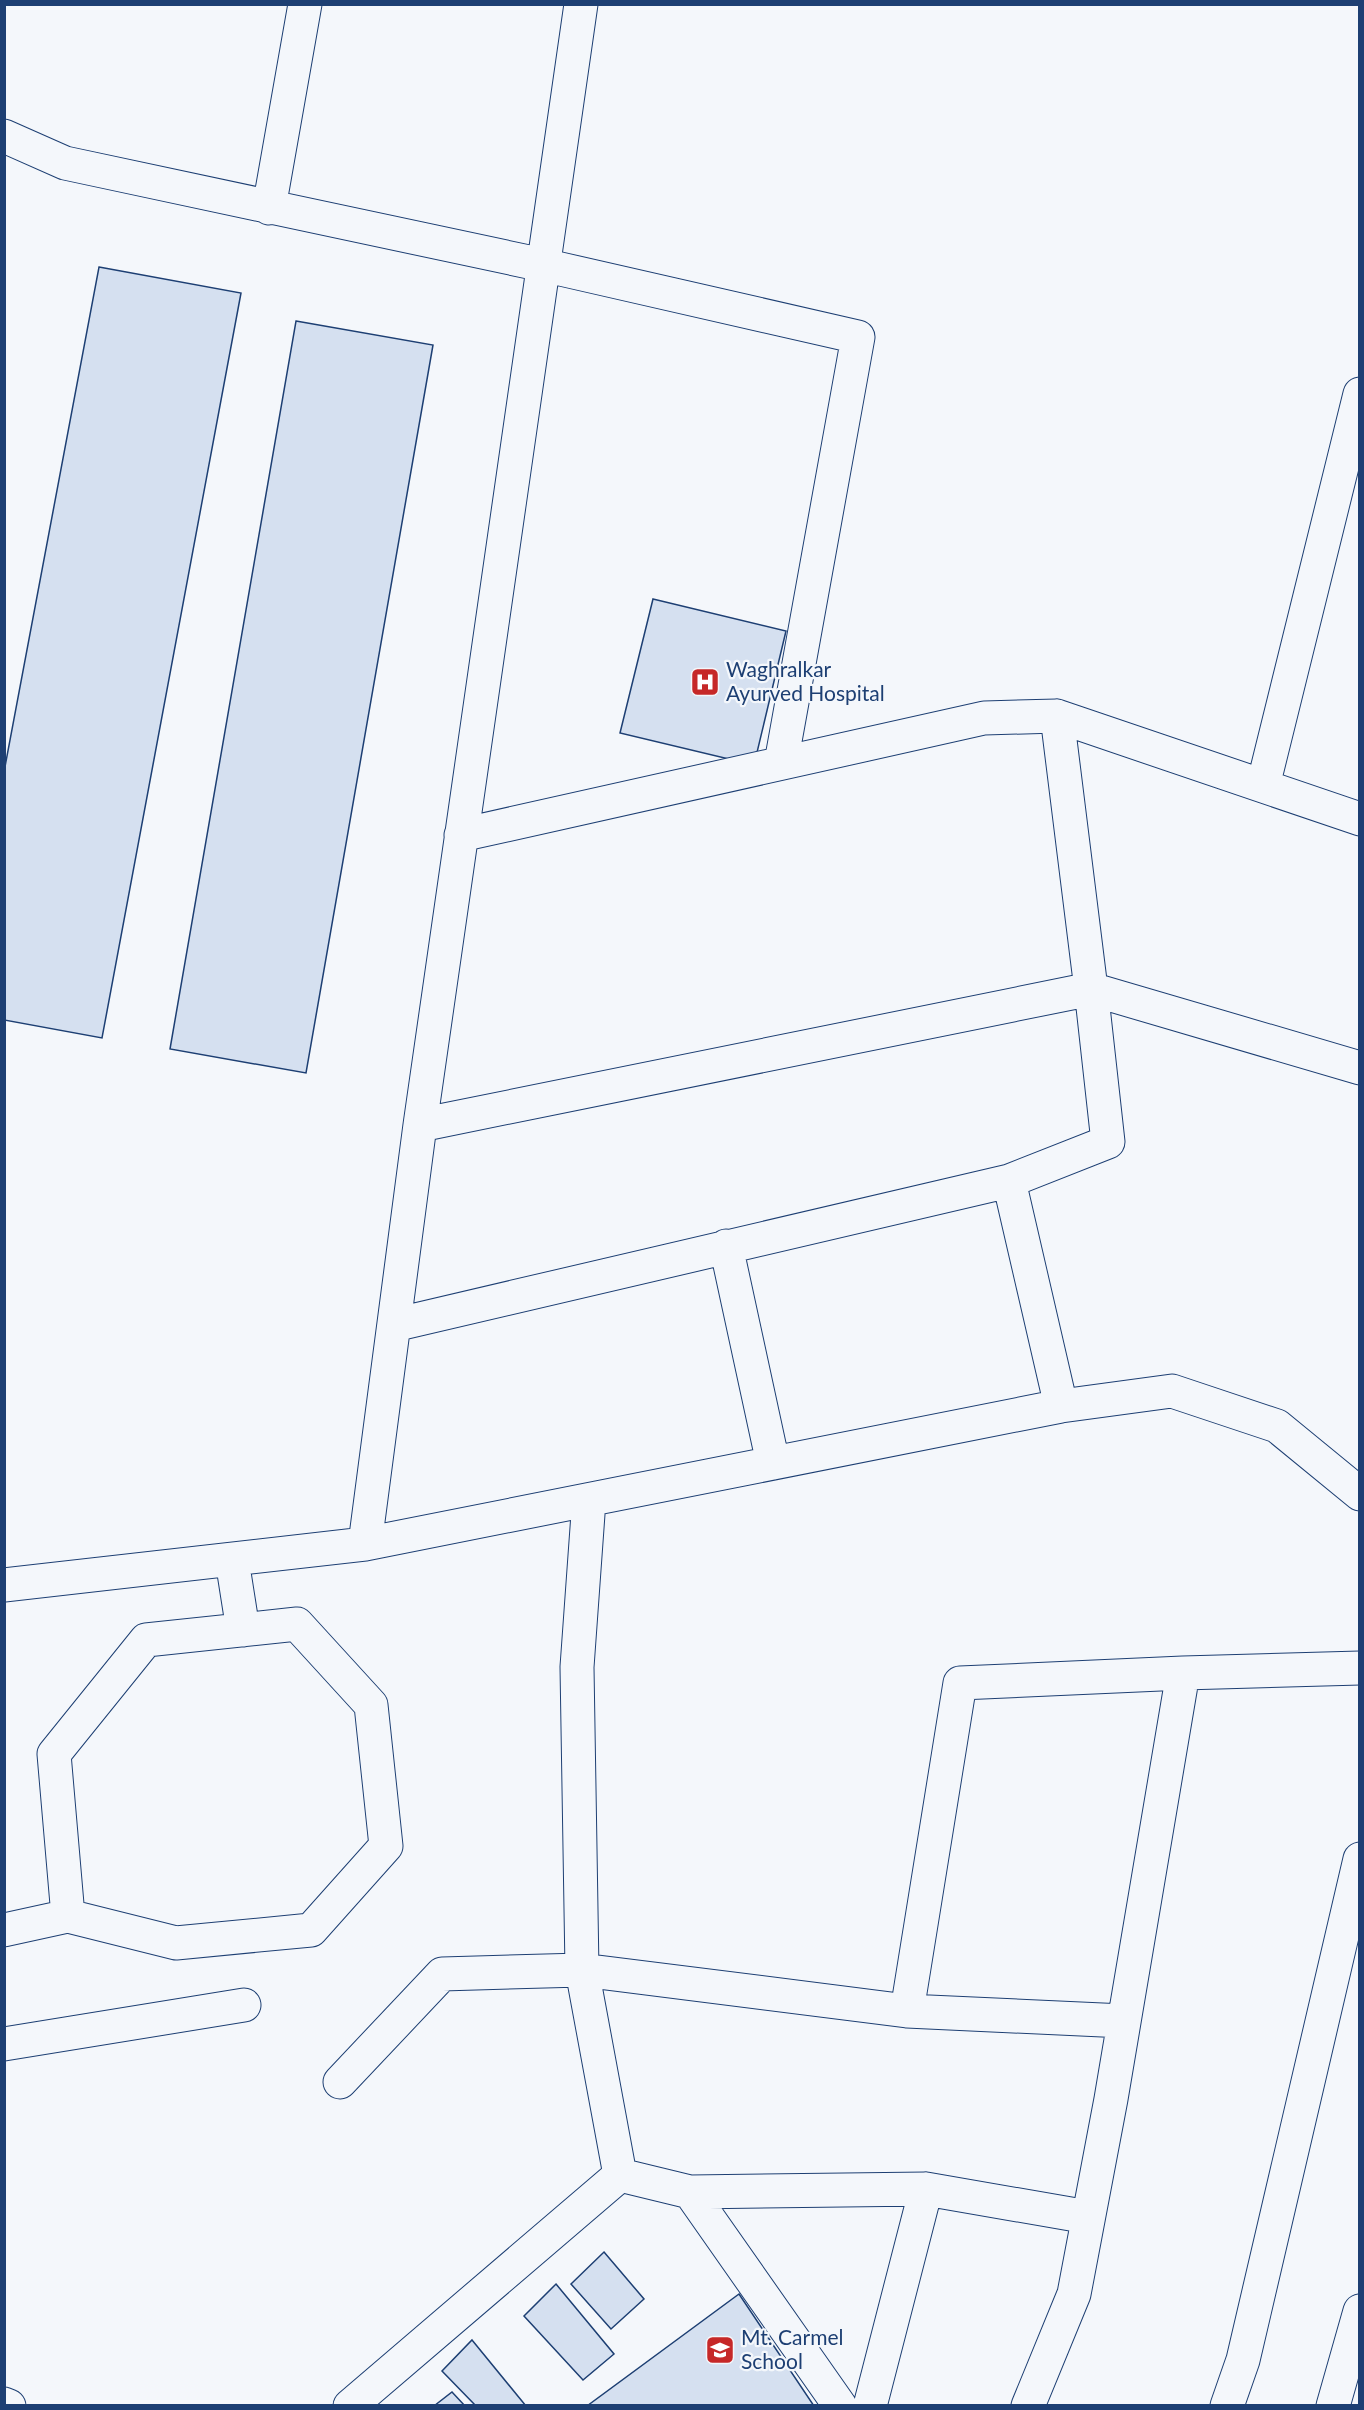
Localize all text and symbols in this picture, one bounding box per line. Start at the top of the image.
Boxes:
place label: Waghralkar Ayurved Hospital [726,656,885,705]
hospital icon: Waghralkar Ayurved Hospital [689,666,721,698]
place label: Mt. Carmel School [741,2324,843,2373]
school or university icon: Mt. Carmel School [704,2334,736,2366]

